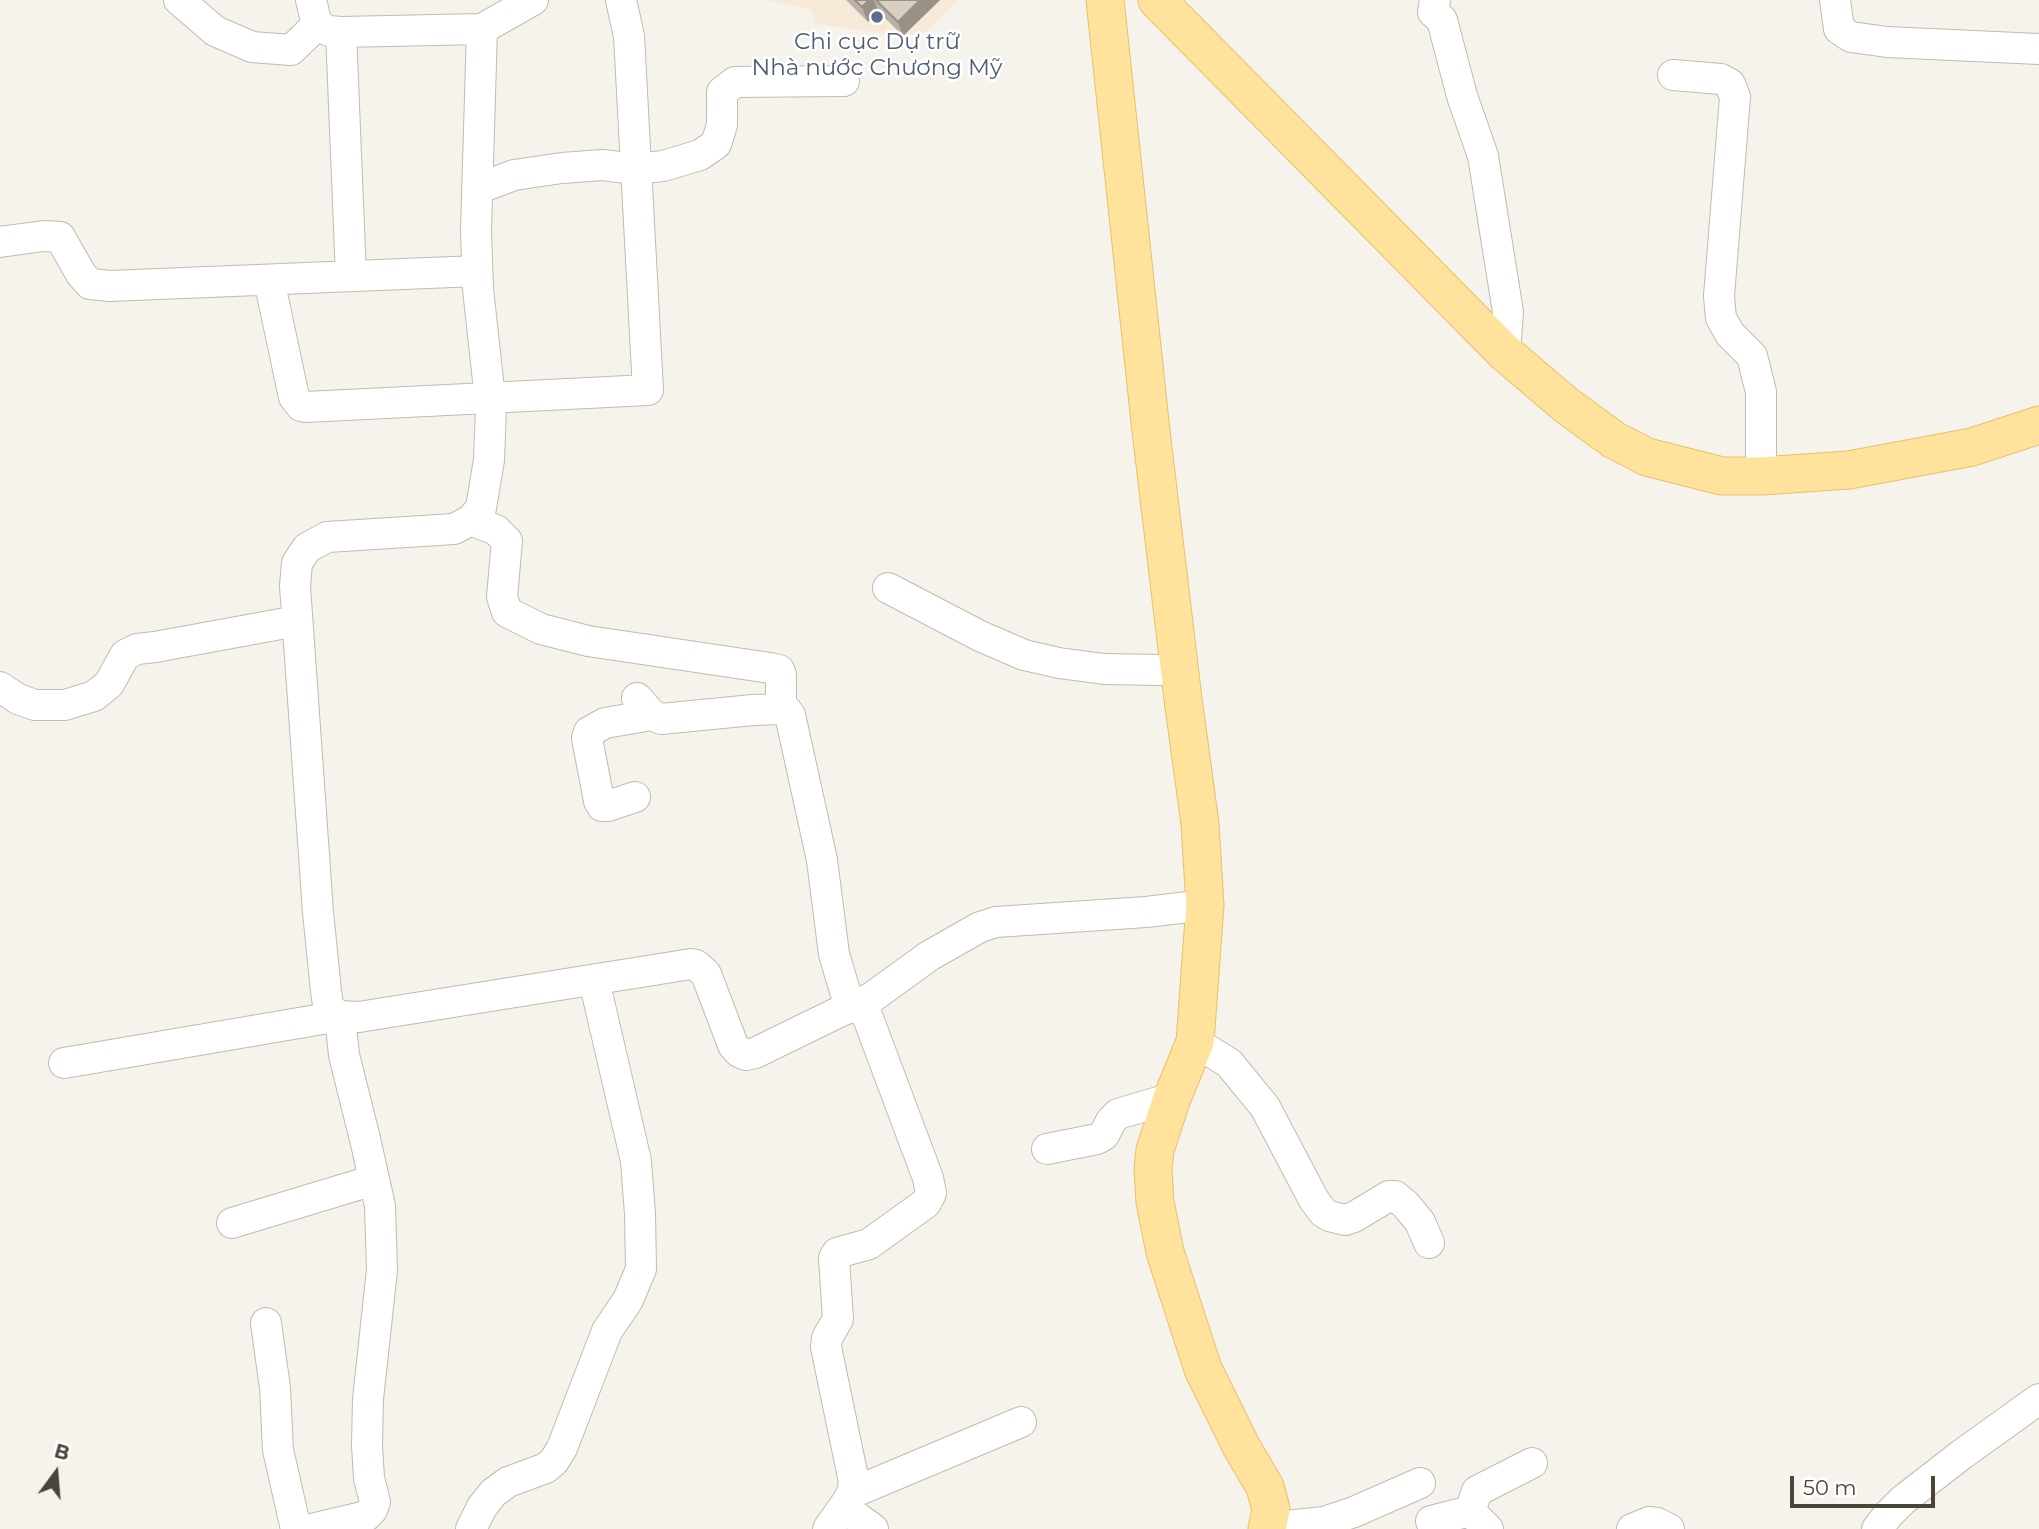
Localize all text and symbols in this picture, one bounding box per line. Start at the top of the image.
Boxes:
marker: Chi cục Dự trữ Nhà nước Chương Mỹ [869,9,885,25]
place label: Chi cục Dự trữ Nhà nước Chương Mỹ [751,28,1003,82]
north arrow [21,1438,91,1508]
text: B [52,1439,72,1465]
scale bar [1794,1462,1939,1506]
text: 50 m [1803,1475,1857,1500]

